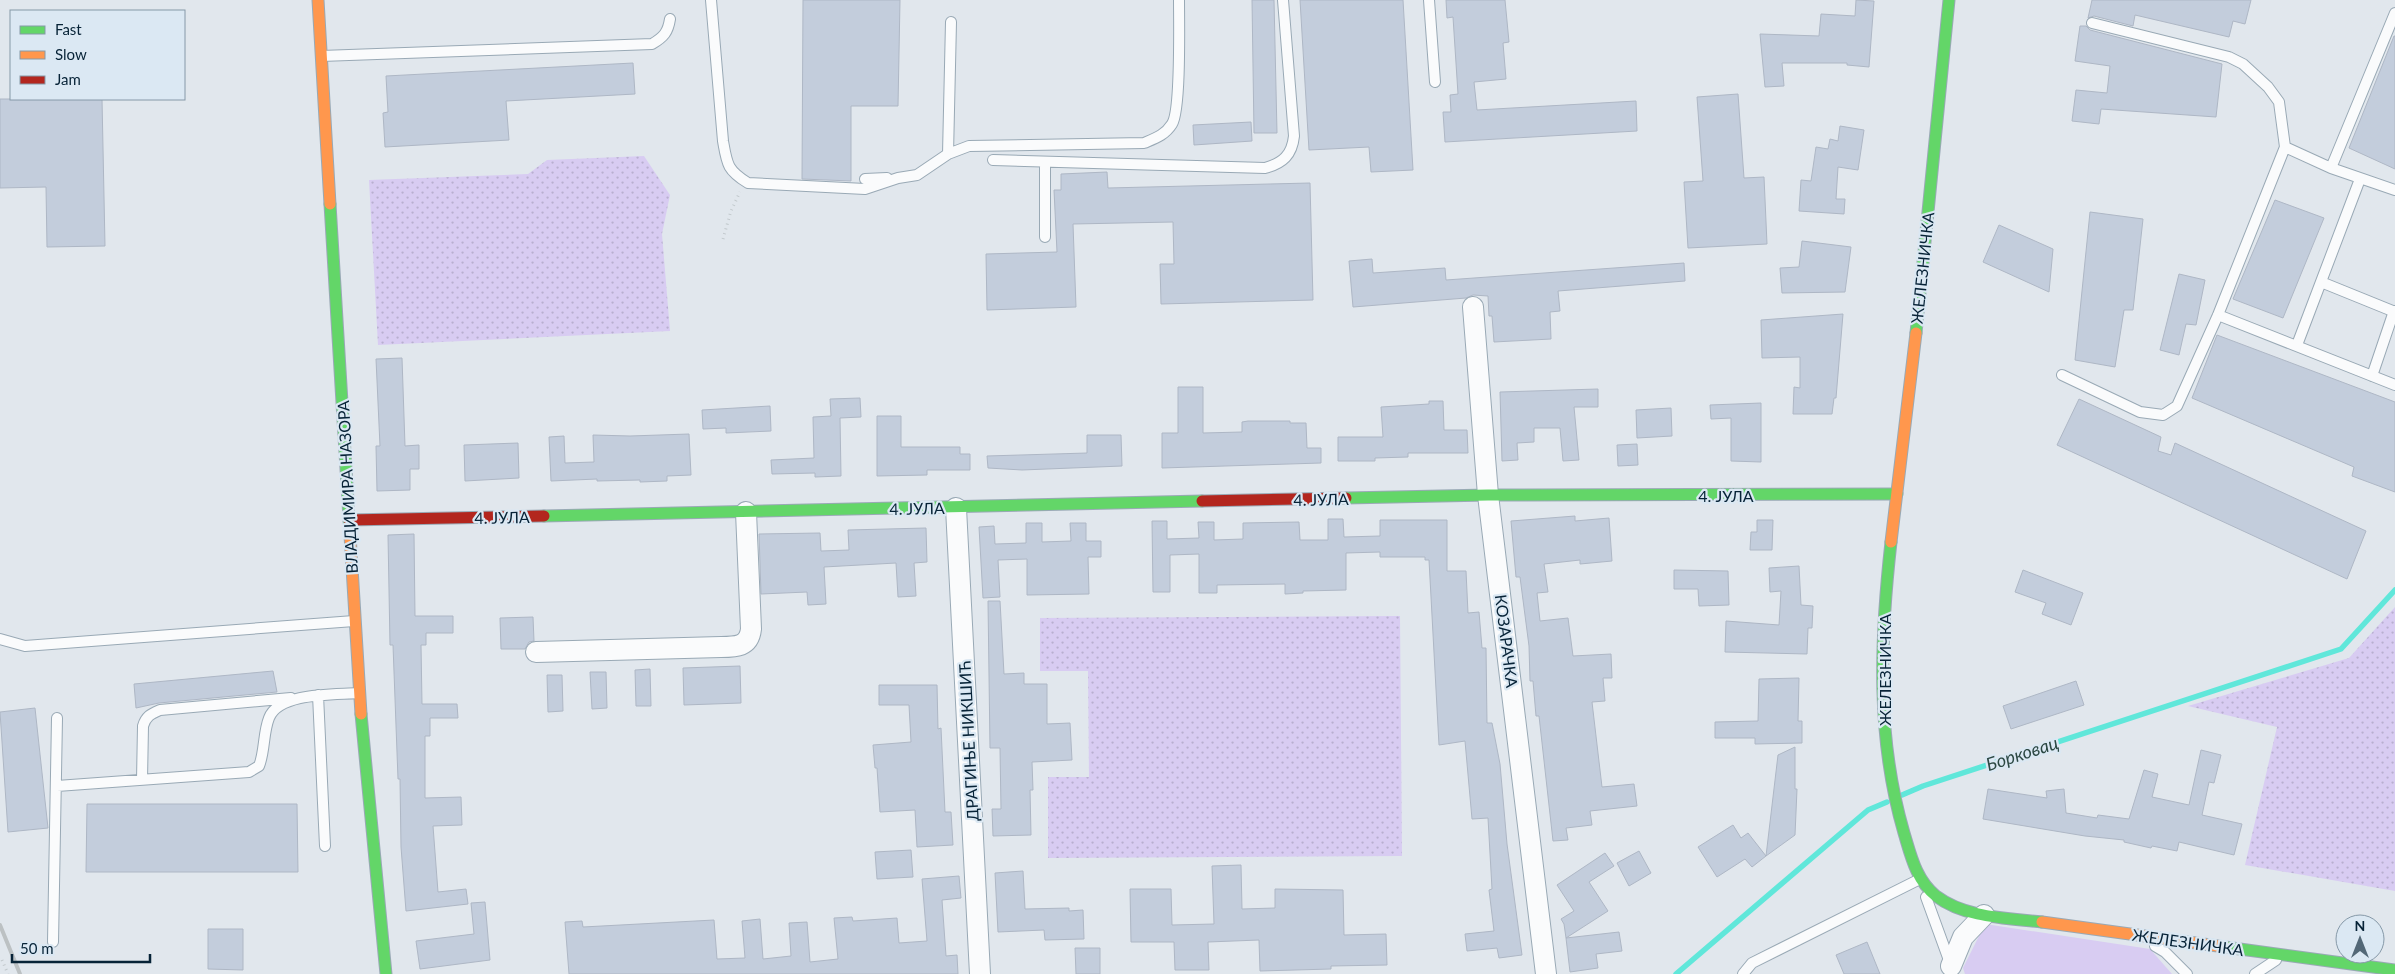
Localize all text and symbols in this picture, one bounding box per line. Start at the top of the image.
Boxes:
legend [10,10,185,100]
text: Fast [55,20,82,38]
text: Slow [55,45,87,63]
text: Jam [55,70,81,88]
street label: ЖЕЛЕЗНИЧКА [1907,211,1937,325]
street label: ВЛАДИМИРА НАЗОРА [333,400,361,574]
street label: 4. ЈУЛА [1698,486,1754,505]
street label: 4. ЈУЛА [1293,489,1349,509]
street label: 4. ЈУЛА [889,498,945,518]
street label: 4. ЈУЛА [474,507,530,527]
street label: КОЗАРАЧКА [1492,593,1522,689]
street label: ЖЕЛЕЗНИЧКА [1875,614,1894,726]
street label: ДРАГИЊЕ НИКШИЋ [954,660,982,822]
water label: Борковац [1983,731,2061,775]
north arrow [2335,914,2385,964]
text: N [2355,917,2365,934]
street label: ЖЕЛЕЗНИЧКА [2131,925,2245,959]
scale bar [12,932,150,964]
text: 50 m [20,939,54,957]

